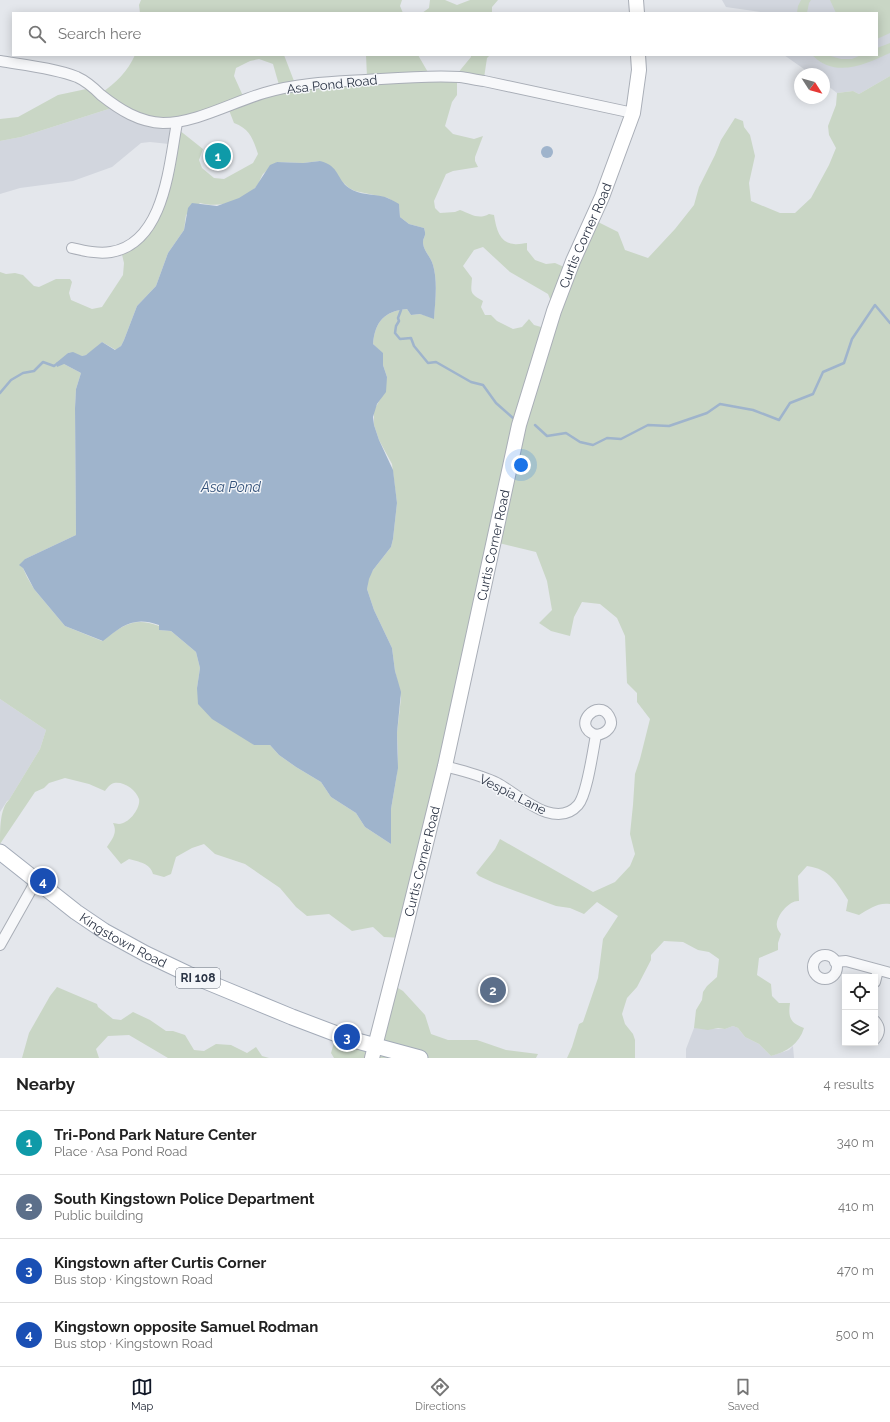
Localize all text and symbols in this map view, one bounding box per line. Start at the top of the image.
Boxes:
search box [12,12,878,56]
icon: search [26,23,48,45]
text: Search here [58,25,141,43]
north arrow [794,68,830,104]
street label: Asa Pond Road [286,72,378,97]
pin: 1 [205,141,231,171]
street label: Curtis Corner Road [556,181,615,290]
your location [511,455,531,475]
water label: Asa Pond [200,479,262,495]
street label: Curtis Corner Road [474,488,513,602]
street label: Vespia Lane [477,771,549,818]
street label: Curtis Corner Road [401,804,443,918]
pin: 4 [30,866,56,896]
street label: Kingstown Road [77,910,169,971]
road number: RI 108 [176,968,220,988]
map controls [842,974,878,1046]
button: locate [842,974,878,1010]
pin: 2 [480,975,506,1005]
button: layers [842,1010,878,1046]
pin: 3 [334,1022,360,1052]
text: Nearby [16,1074,75,1094]
text: 4 results [823,1077,874,1092]
text: Tri-Pond Park Nature Center [54,1126,257,1144]
text: 1 [26,1135,32,1150]
text: 340 m [837,1135,874,1150]
text: Place · Asa Pond Road [54,1144,187,1159]
text: South Kingstown Police Department [54,1190,314,1208]
text: 2 [25,1199,33,1214]
text: 410 m [838,1199,874,1214]
text: Public building [54,1208,143,1223]
text: Kingstown after Curtis Corner [54,1254,266,1272]
text: 3 [25,1263,33,1278]
text: 470 m [837,1263,874,1278]
text: Bus stop · Kingstown Road [54,1272,213,1287]
text: Kingstown opposite Samuel Rodman [54,1318,318,1336]
text: 4 [25,1327,33,1342]
text: 500 m [836,1327,874,1342]
text: Bus stop · Kingstown Road [54,1336,213,1351]
tab: Map [131,1376,153,1413]
tab: Directions [415,1376,466,1413]
tab: Saved [728,1376,759,1413]

